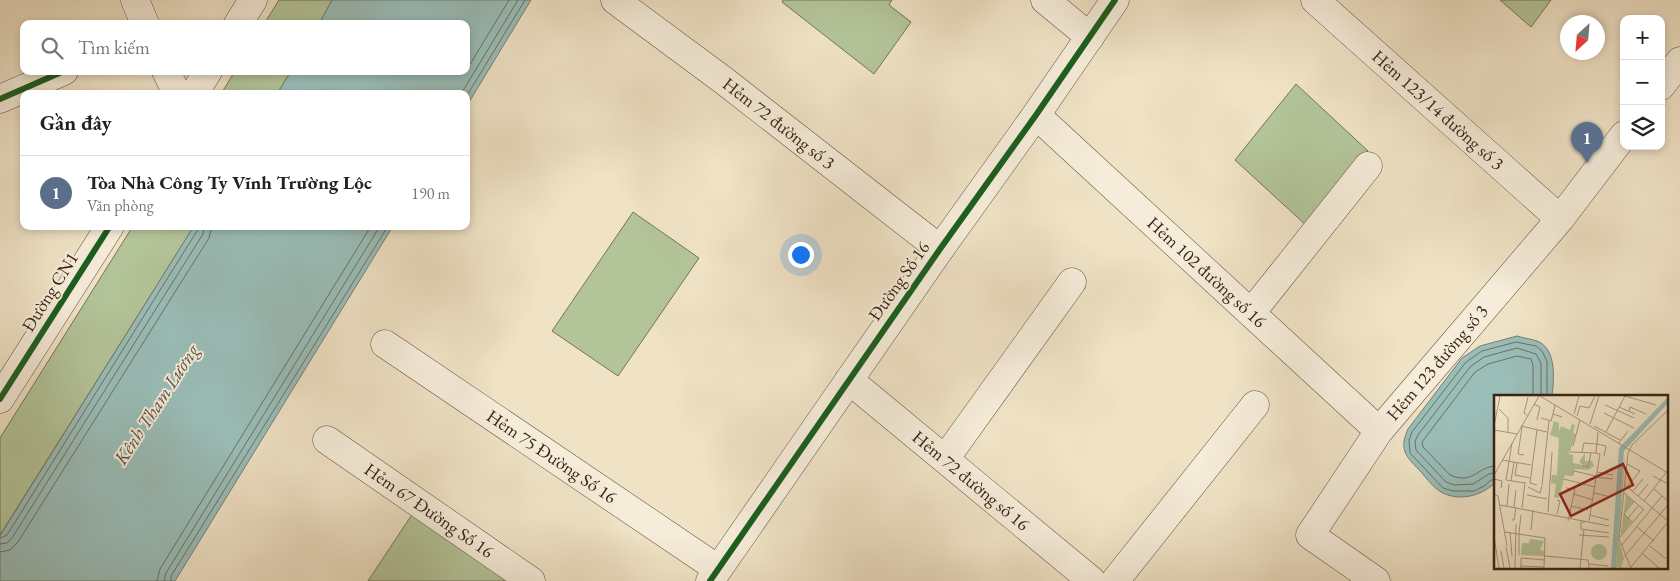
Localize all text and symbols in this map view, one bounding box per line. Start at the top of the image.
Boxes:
north arrow [1560,15,1605,60]
map controls [1620,15,1665,150]
button: + [1620,15,1665,60]
search box [20,20,470,75]
icon: search [38,34,66,62]
text: Tìm kiếm [78,35,150,60]
street label: Hẻm 123/14 đường số 3 [1367,45,1509,175]
button: − [1620,60,1665,105]
street label: Hẻm 72 đường số 3 [718,72,840,174]
button: layers [1620,105,1665,150]
text: Gần đây [40,109,112,136]
pin: 1 [1571,122,1603,163]
text: Tòa Nhà Công Ty Vĩnh Trường Lộc [87,170,372,195]
text: 1 [52,183,60,204]
text: 190 m [411,183,450,204]
text: Văn phòng [87,195,154,216]
street label: Hẻm 102 đường số 16 [1143,211,1272,333]
street label: Đường Số 16 [863,236,935,325]
your location [788,242,814,268]
street label: Đường CN1 [16,248,83,336]
street label: Hẻm 123 đường số 3 [1381,300,1493,425]
water label: Kênh Tham Lương [108,338,205,470]
inset map [1494,395,1668,568]
street label: Hẻm 75 Đường Số 16 [482,404,622,508]
street label: Hẻm 72 đường số 16 [908,425,1035,536]
street label: Hẻm 67 Đường Số 16 [360,457,499,563]

